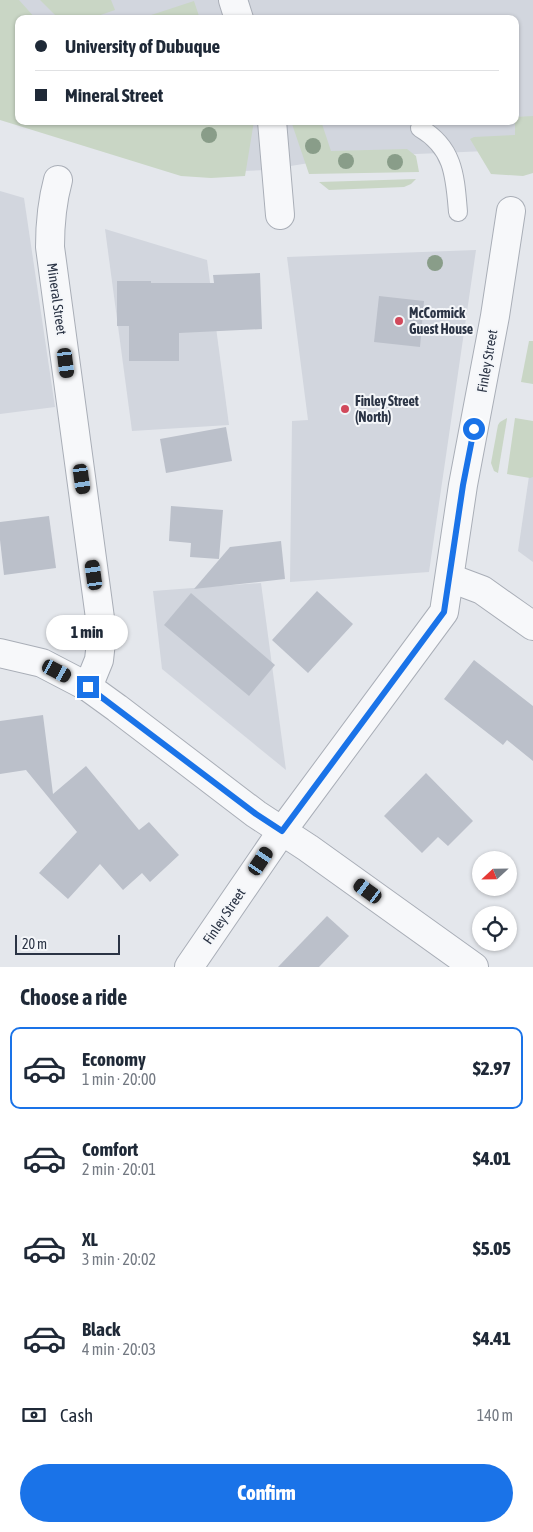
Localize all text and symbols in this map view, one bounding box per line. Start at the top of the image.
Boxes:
text: University of Dubuque [65,35,220,57]
text: Mineral Street [65,84,163,106]
street label: Mineral Street [44,262,70,336]
place label: McCormick Guest House [409,305,473,337]
marker: McCormick Guest House [393,315,405,327]
street label: Finley Street [474,328,500,394]
car [56,347,75,379]
place label: Finley Street (North) [355,393,419,425]
marker: Finley Street (North) [339,403,351,415]
route start [463,418,485,440]
car [72,463,91,495]
car [84,559,103,591]
callout: 1 min [47,614,129,650]
text: 1 min [71,623,103,641]
car [40,657,73,685]
route end [77,676,99,698]
car [246,844,275,878]
north arrow [472,851,518,896]
map controls [472,851,517,951]
car [351,876,384,906]
street label: Finley Street [200,885,248,947]
button: locate [472,906,517,951]
scale bar [15,932,120,955]
text: 20 m [22,936,47,952]
text: Choose a ride [20,984,127,1010]
icon: car [22,1046,67,1091]
text: Economy [82,1048,146,1070]
text: $2.97 [473,1057,511,1079]
text: 1 min · 20:00 [82,1070,156,1088]
icon: car [22,1136,67,1181]
text: Comfort [82,1138,138,1160]
text: $4.01 [473,1147,511,1169]
text: 2 min · 20:01 [82,1160,156,1178]
icon: car [22,1226,67,1271]
text: XL [82,1228,98,1250]
text: $5.05 [473,1237,511,1259]
text: 3 min · 20:02 [82,1250,156,1268]
icon: car [22,1316,67,1361]
text: Black [82,1318,120,1340]
text: $4.41 [473,1327,511,1349]
text: 4 min · 20:03 [82,1340,156,1358]
icon: cash [20,1401,48,1429]
text: Cash [60,1404,93,1426]
text: 140 m [477,1406,513,1424]
button: Confirm [20,1464,513,1522]

